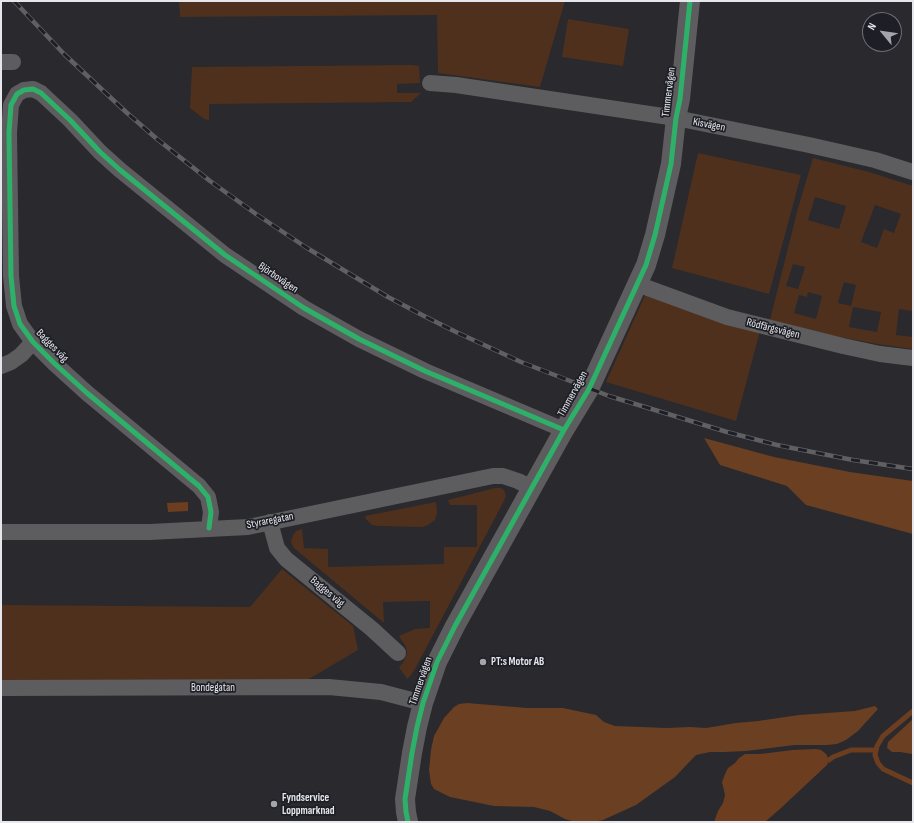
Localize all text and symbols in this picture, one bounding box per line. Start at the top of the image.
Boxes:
north arrow [862,12,902,52]
text: N [865,21,879,32]
street label: Timmervägen [659,66,679,118]
street label: Kisvägen [692,115,726,135]
street label: Björbovägen [255,260,301,296]
street label: Rödfärgsvägen [745,316,801,342]
street label: Bagges väg [33,327,71,365]
street label: Timmervägen [555,369,591,419]
street label: Styraregatan [245,510,295,532]
street label: Bagges väg [307,574,347,610]
street label: Timmervägen [407,655,435,707]
place label: PT:s Motor AB [491,655,544,669]
marker: PT:s Motor AB [478,657,488,667]
street label: Bondegatan [191,681,235,695]
place label: Fyndservice Loppmarknad [282,791,335,817]
marker: Fyndservice Loppmarknad [269,799,279,809]

